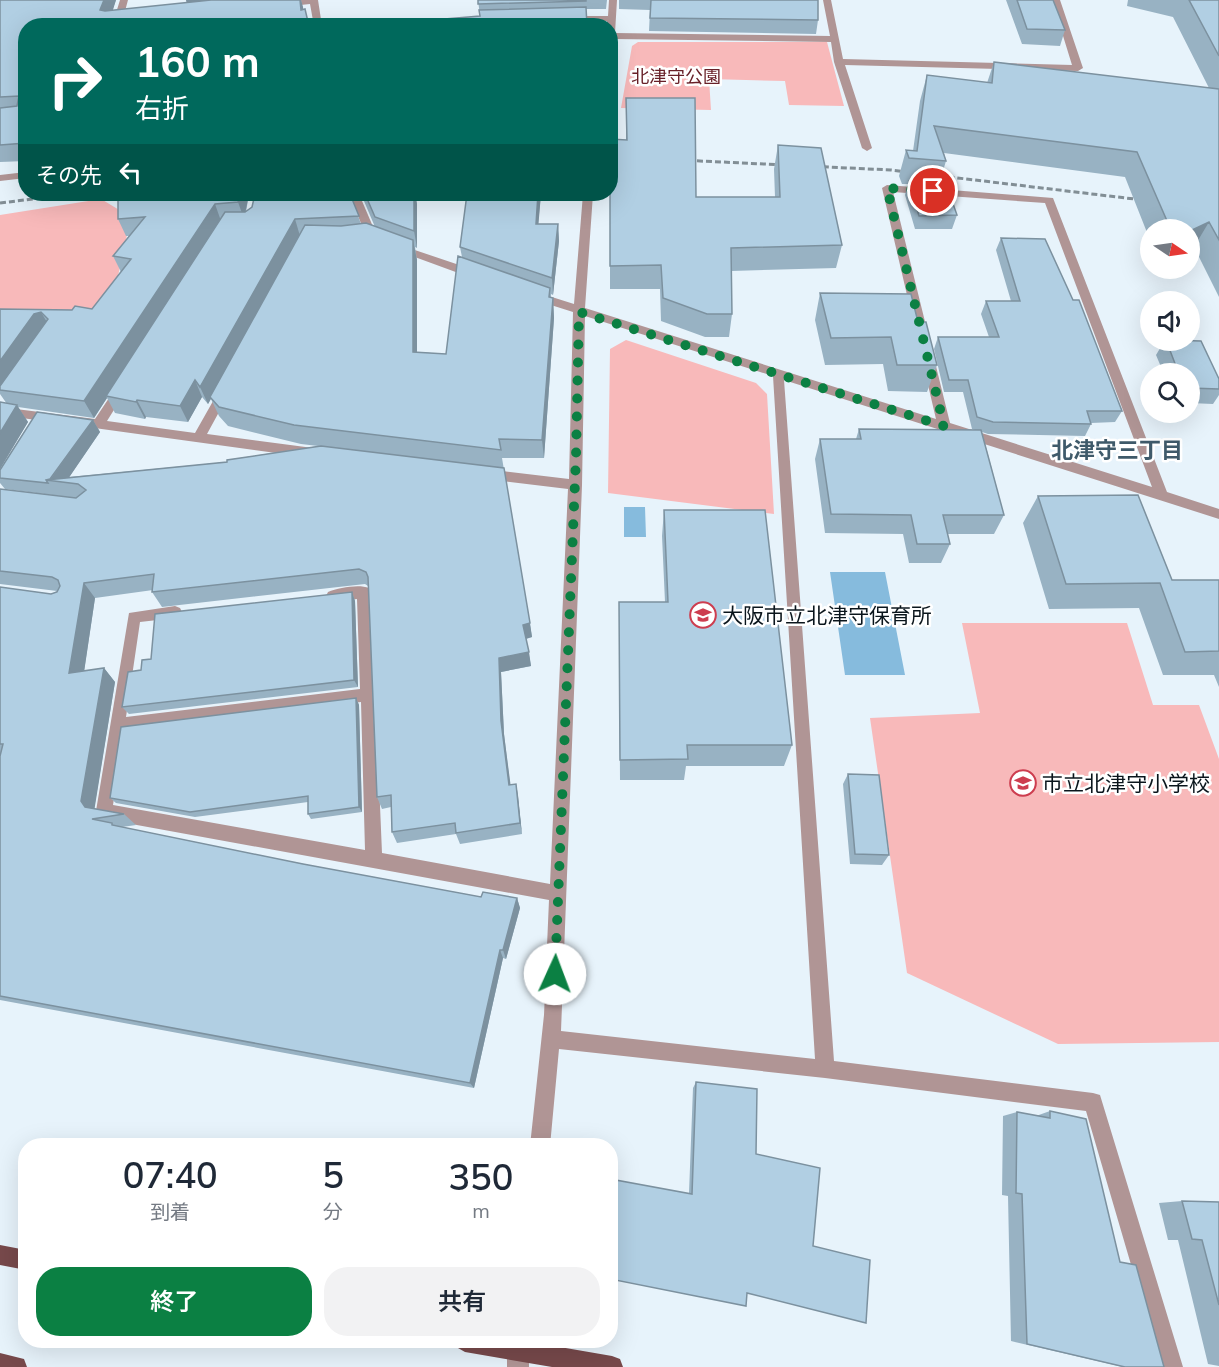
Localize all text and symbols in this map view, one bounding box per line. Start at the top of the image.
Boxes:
text: 160 m [135,35,260,88]
icon: right [36,42,114,120]
park label: 北津守公園 [631,65,721,88]
text: 右折 [135,91,189,125]
icon: left [114,156,147,189]
text: その先 [36,161,102,189]
pin [907,165,958,216]
icon: arrive [916,174,949,207]
north arrow [1140,219,1200,279]
map controls [1140,219,1200,423]
button: sound [1140,291,1200,351]
button: search [1140,363,1200,423]
district label: 北津守三丁目 [1051,436,1183,464]
school or university icon: 大阪市立北津守保育所 [688,600,718,630]
place label: 大阪市立北津守保育所 [722,602,932,628]
school or university icon: 市立北津守小学校 [1008,768,1038,798]
place label: 市立北津守小学校 [1042,770,1210,796]
position arrow [523,942,587,1006]
text: 07:40 [123,1152,218,1197]
text: 5 [322,1152,344,1197]
text: 350 [449,1154,513,1199]
text: m [472,1198,490,1223]
text: 到着 [150,1199,190,1224]
text: 分 [323,1199,343,1224]
button: 終了 [36,1267,312,1336]
button: 共有 [324,1267,600,1336]

